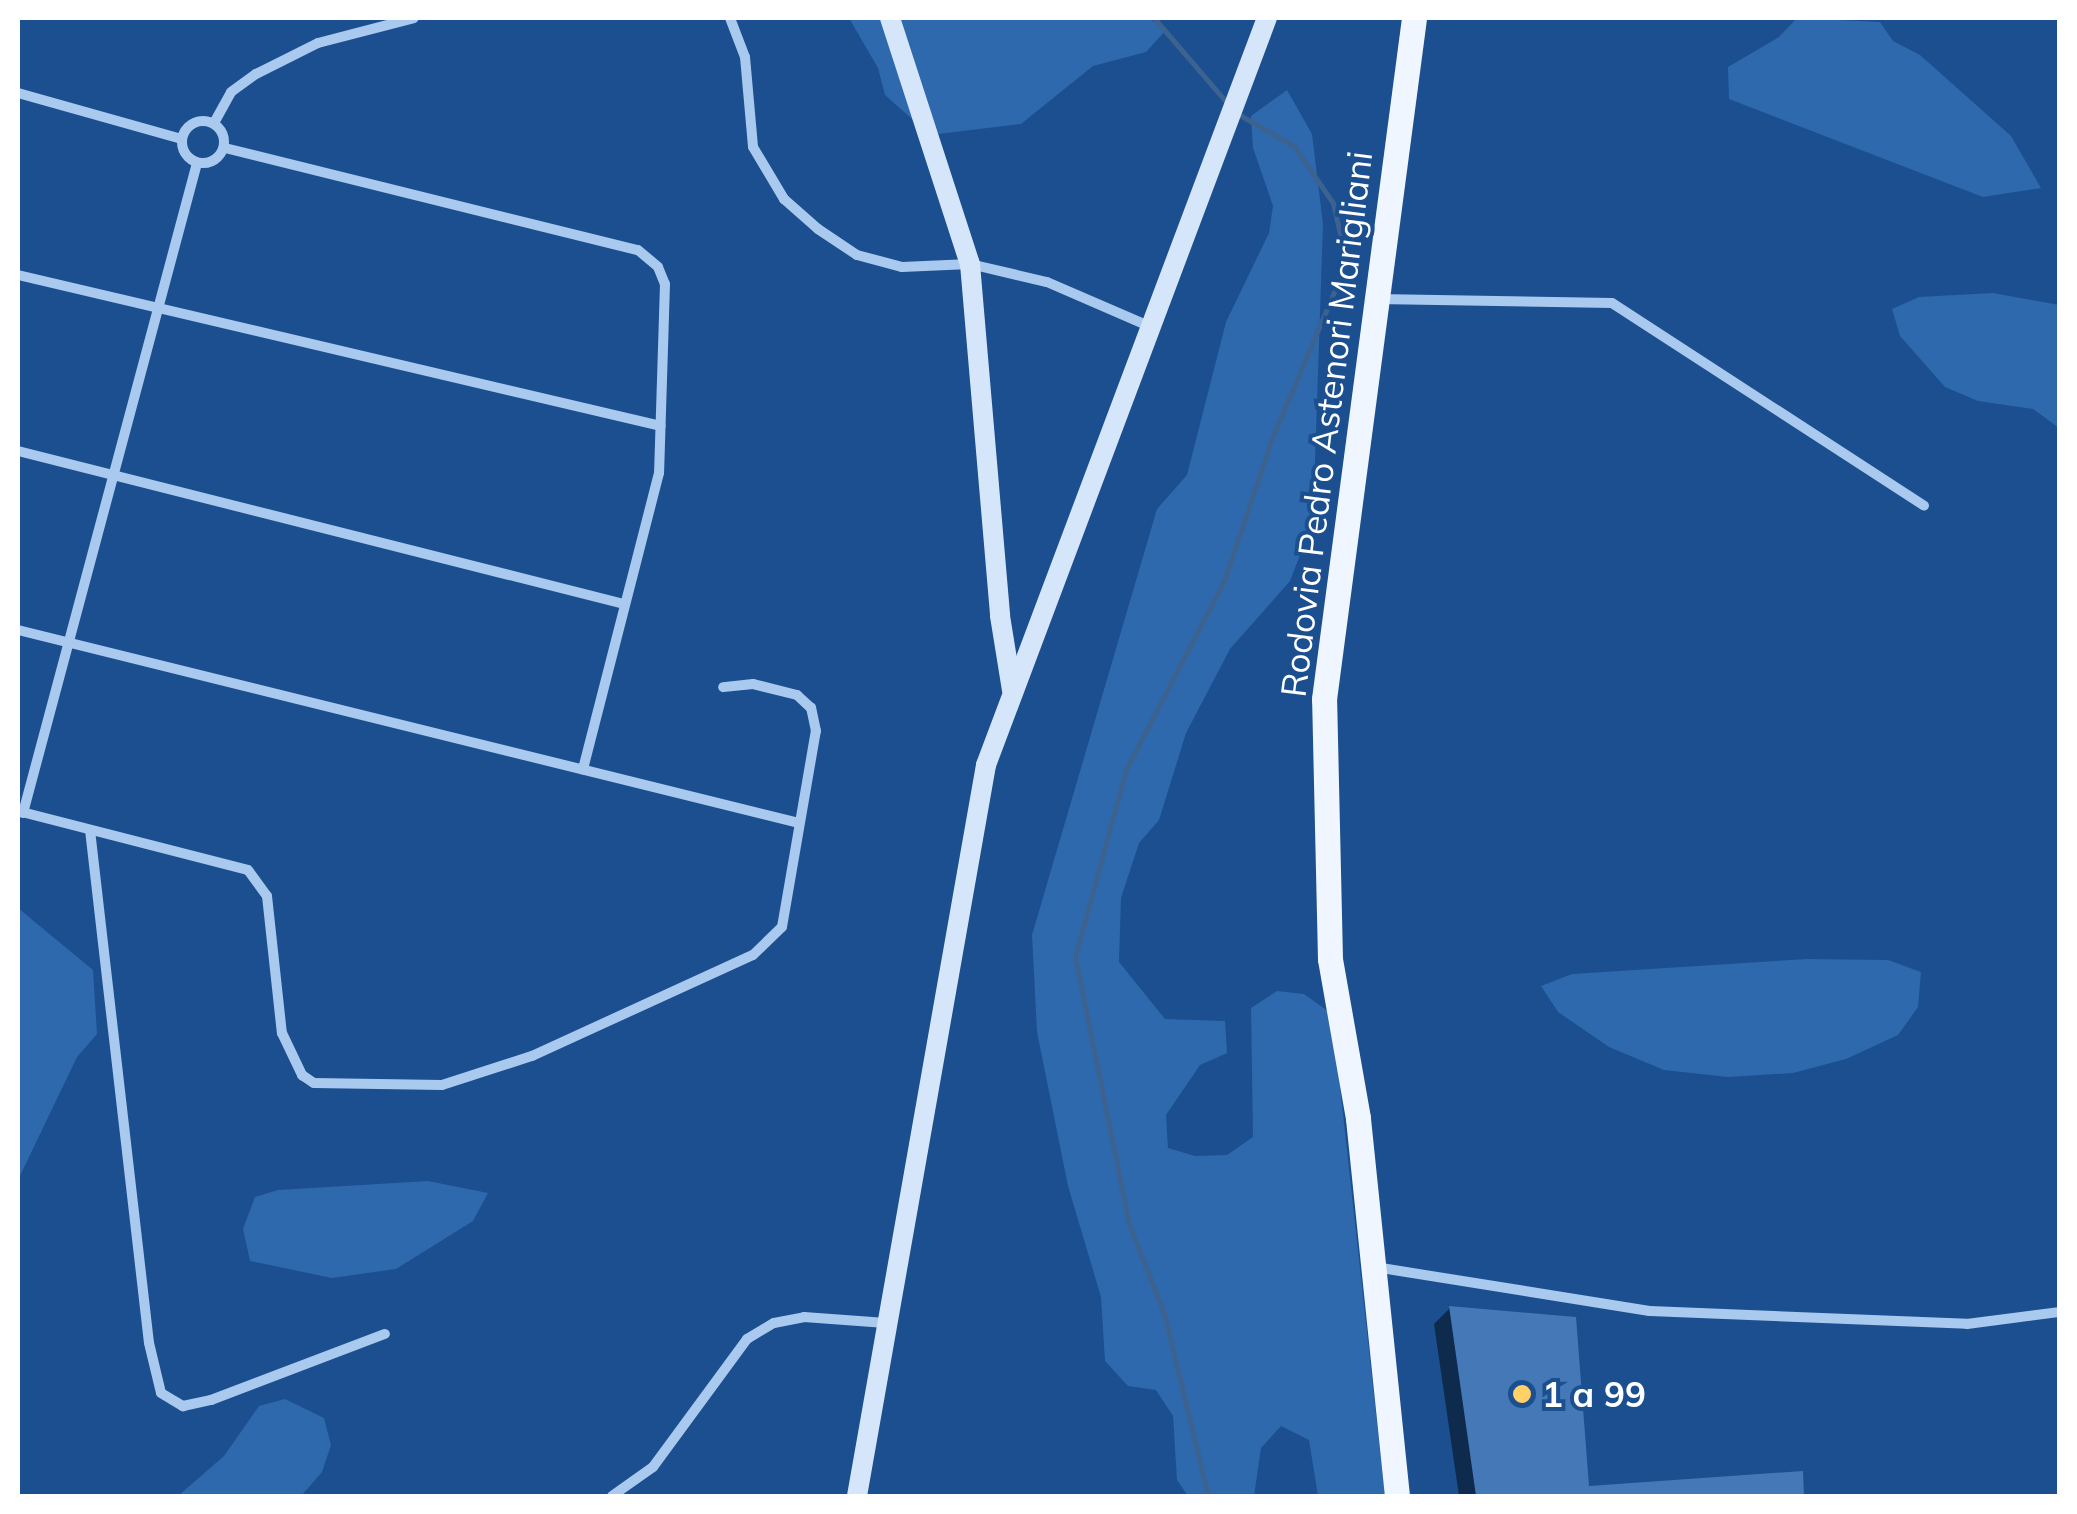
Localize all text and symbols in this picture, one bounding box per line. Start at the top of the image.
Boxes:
street label: Rodovia Pedro Astenori Marigliani [1272,149,1380,699]
place label: 1 a 99 [1542,1373,1646,1415]
marker: 1 a 99 [1511,1383,1533,1405]

